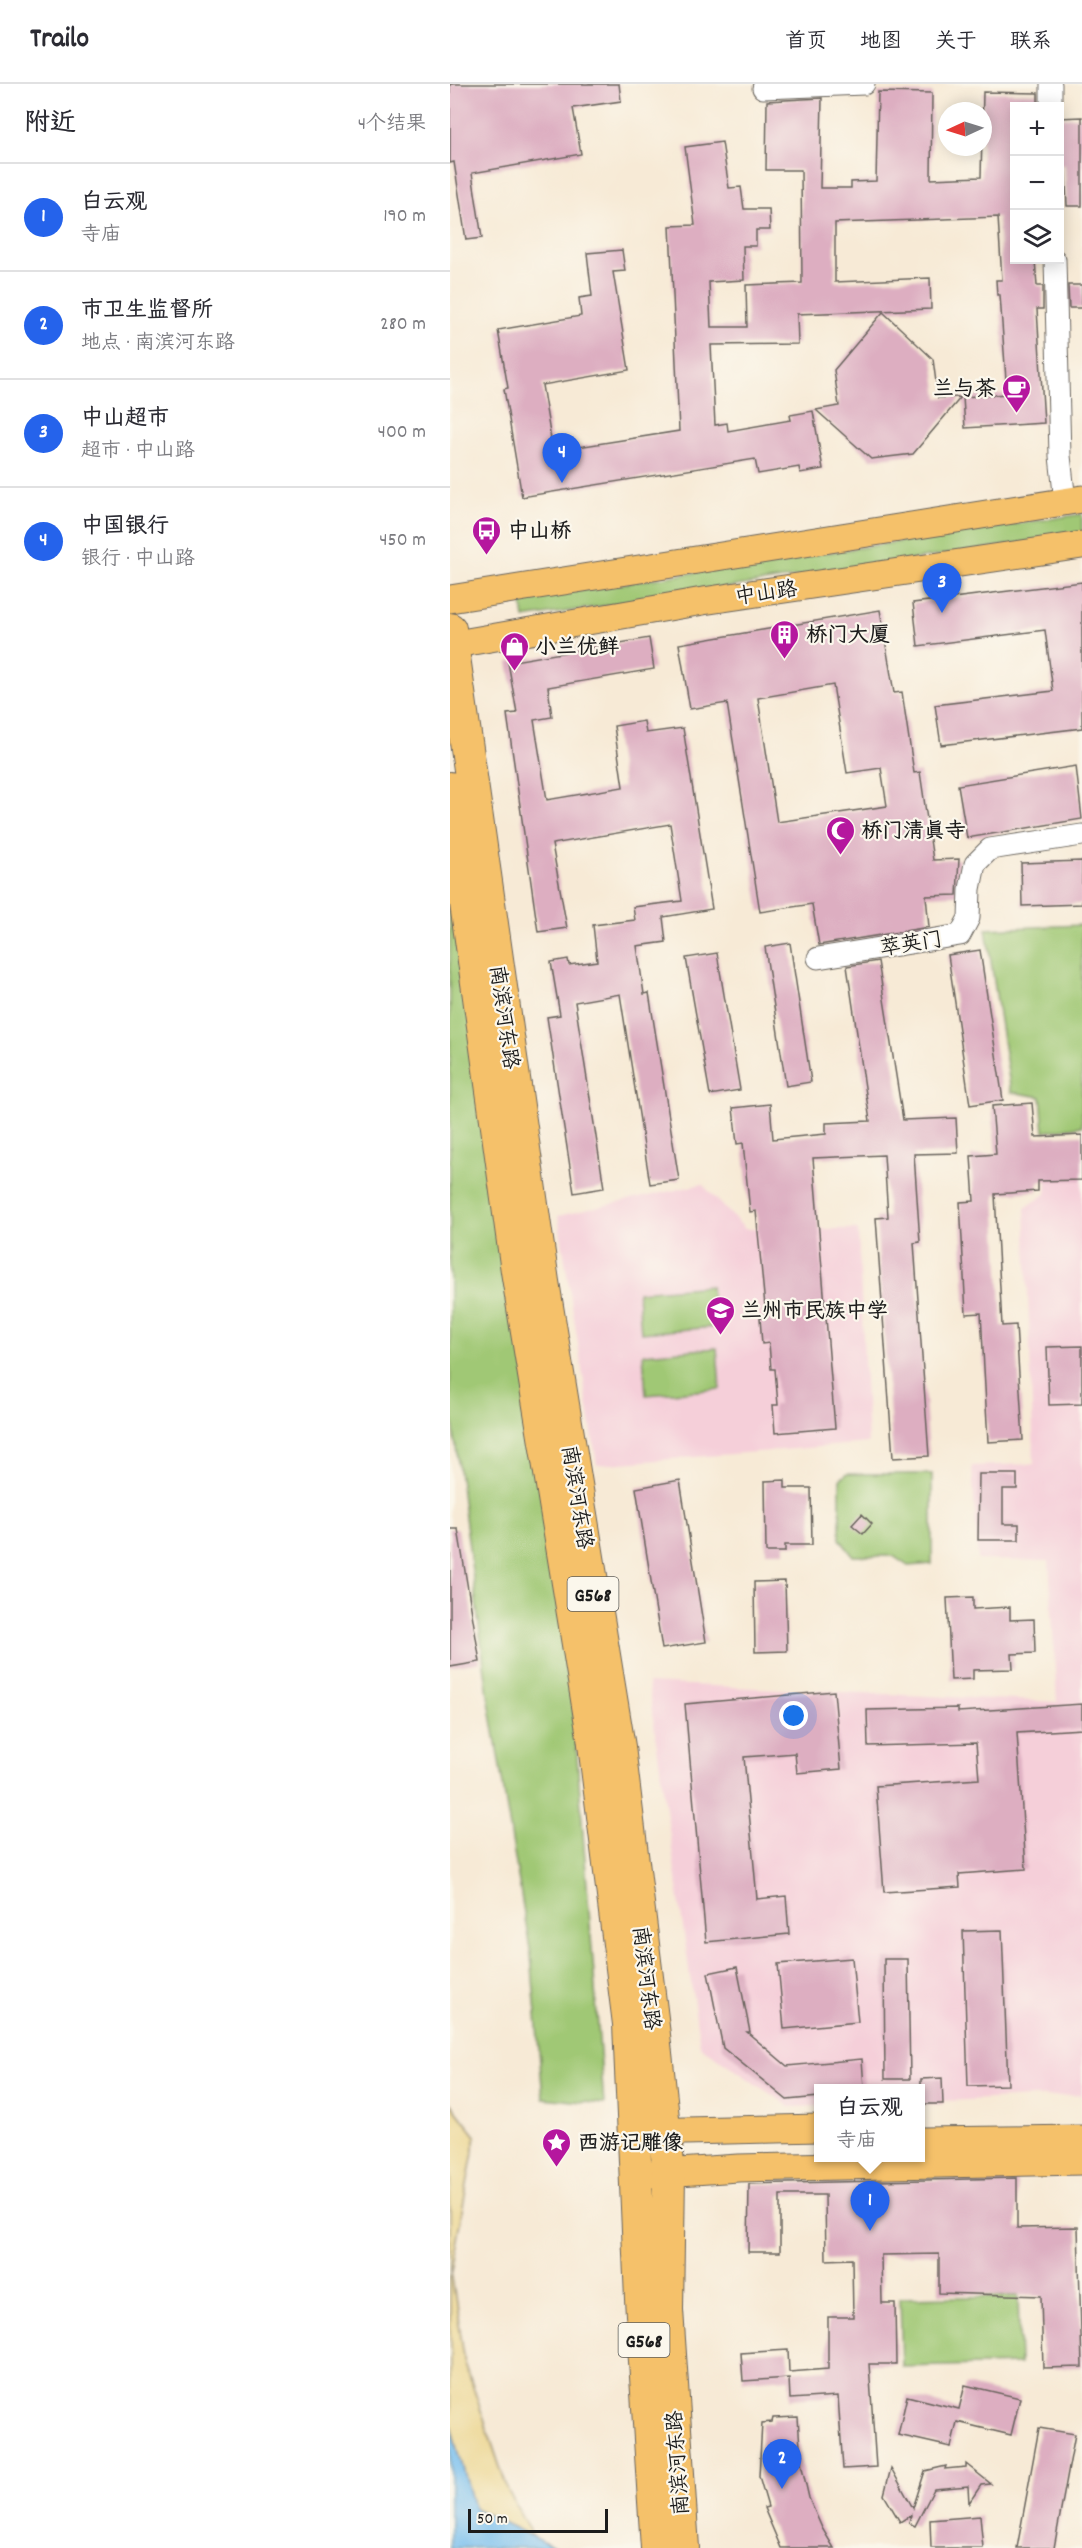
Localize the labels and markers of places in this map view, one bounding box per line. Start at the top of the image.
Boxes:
cafe icon: 兰与茶 [1001,372,1033,414]
place label: 兰与茶 [933,376,996,406]
pin: 4 [542,434,582,483]
bus stop icon: 中山桥 [471,514,503,556]
place label: 中山桥 [508,518,571,548]
pin: 3 [922,564,962,613]
building icon: 桥门大厦 [769,618,801,660]
place label: 桥门大厦 [806,622,890,652]
shop icon: 小兰优鲜 [498,630,530,672]
place label: 小兰优鲜 [535,634,619,664]
mosque icon: 桥门清真寺 [824,814,856,856]
place label: 桥门清真寺 [861,818,966,848]
school or university icon: 兰州市民族中学 [704,1294,736,1336]
place label: 兰州市民族中学 [741,1298,888,1328]
place icon: 西游记雕像 [541,2126,573,2168]
place label: 西游记雕像 [578,2130,683,2160]
pin: 1 [850,2182,890,2231]
pin: 2 [762,2440,802,2489]

